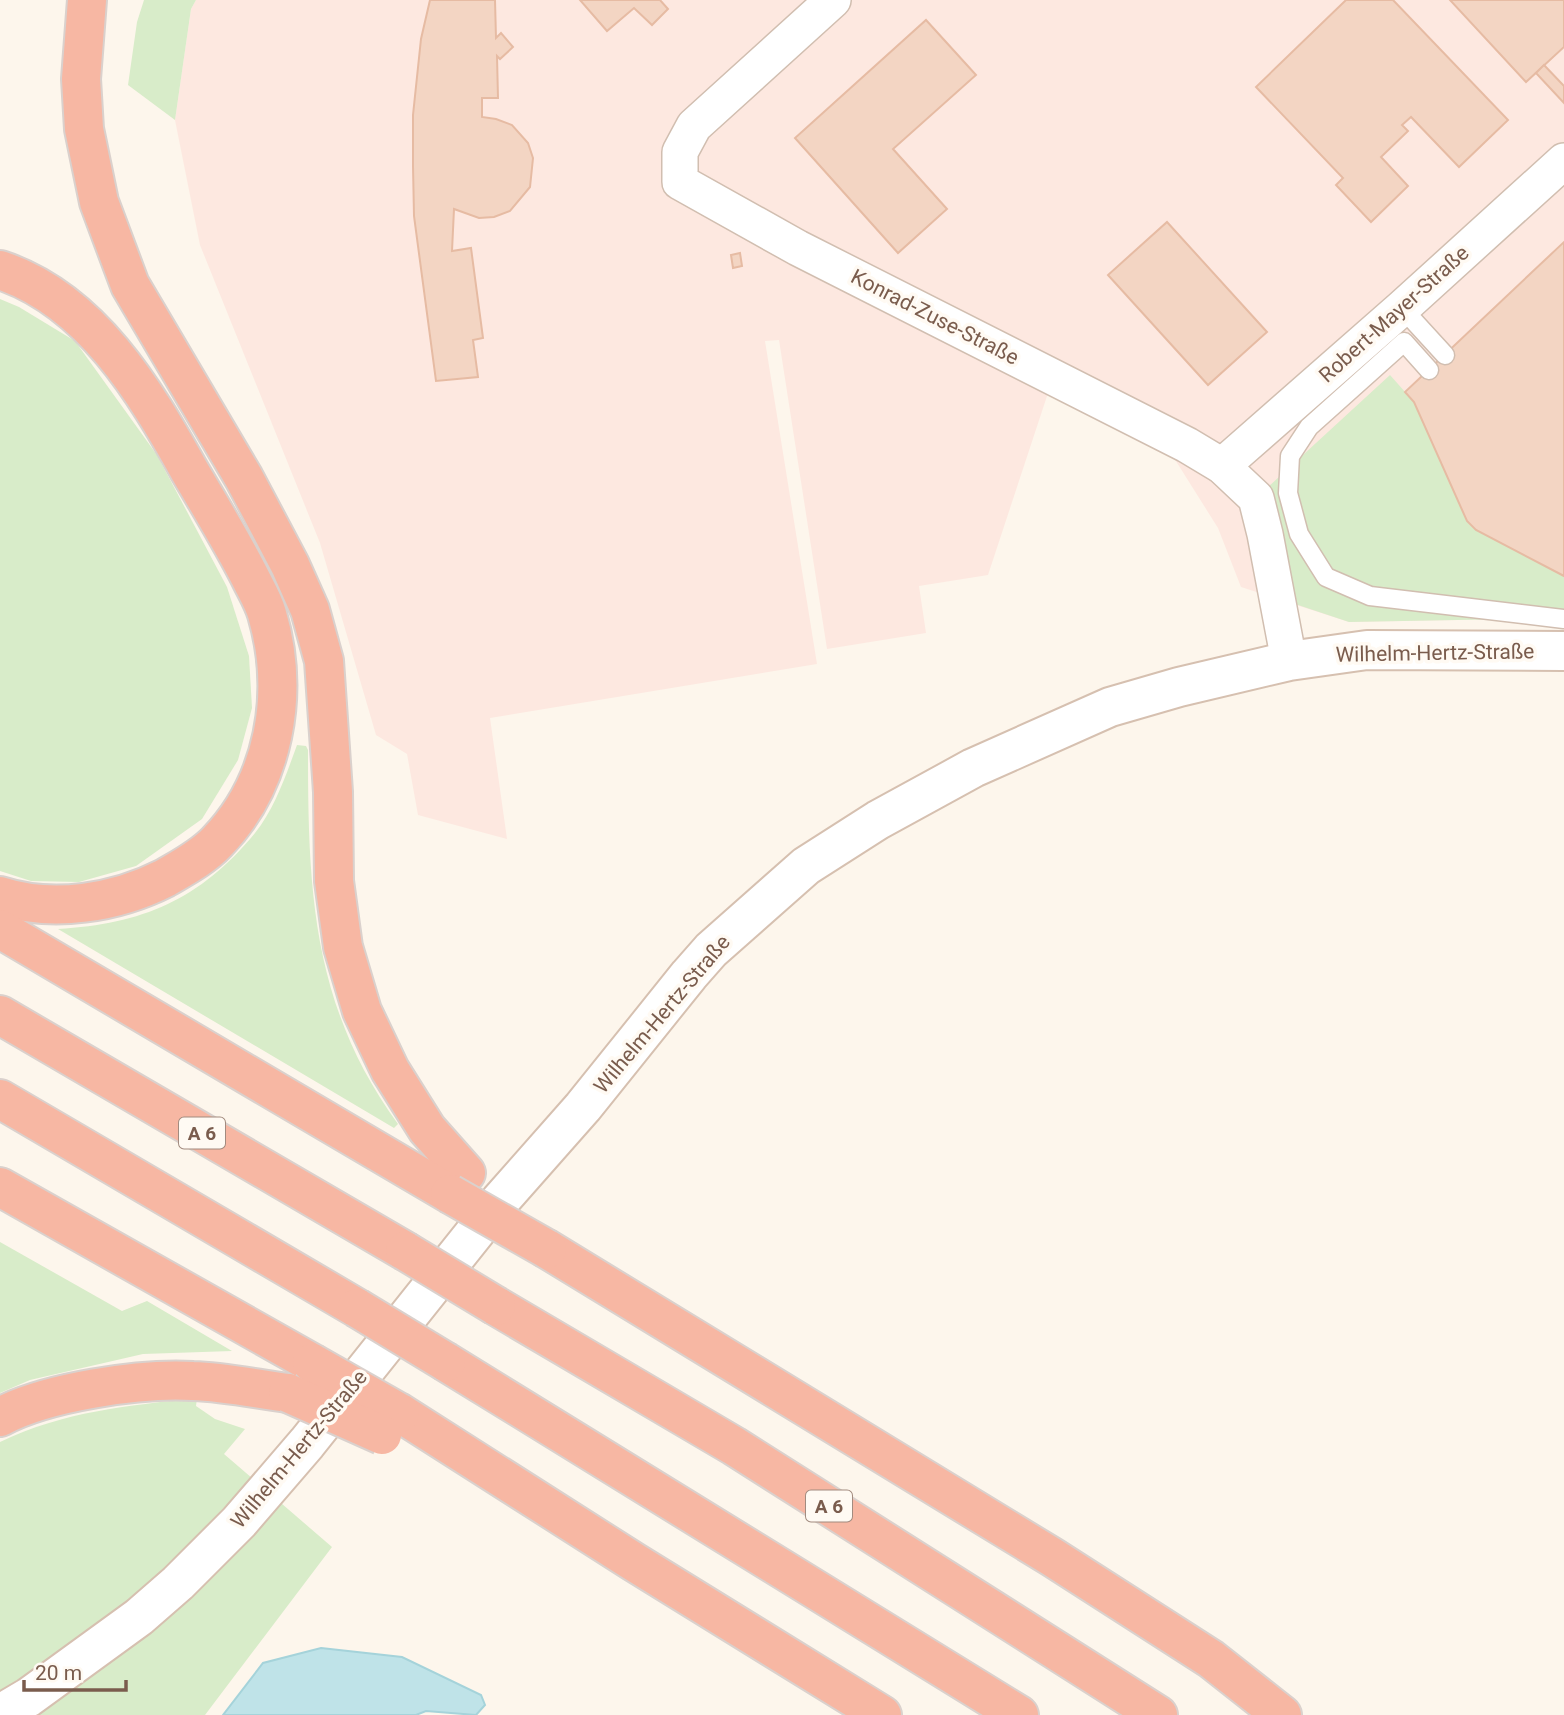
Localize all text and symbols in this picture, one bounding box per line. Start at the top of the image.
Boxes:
street label: Robert-Mayer-Straße [1314,241,1474,387]
street label: Konrad-Zuse-Straße [847,264,1023,370]
street label: Wilhelm-Hertz-Straße [1335,639,1535,667]
street label: Wilhelm-Hertz-Straße [589,930,735,1098]
road number: A 6 [179,1118,225,1148]
street label: Wilhelm-Hertz-Straße [226,1365,372,1533]
road number: A 6 [806,1490,852,1522]
scale bar [24,1648,126,1692]
text: 20 m [35,1661,82,1685]

